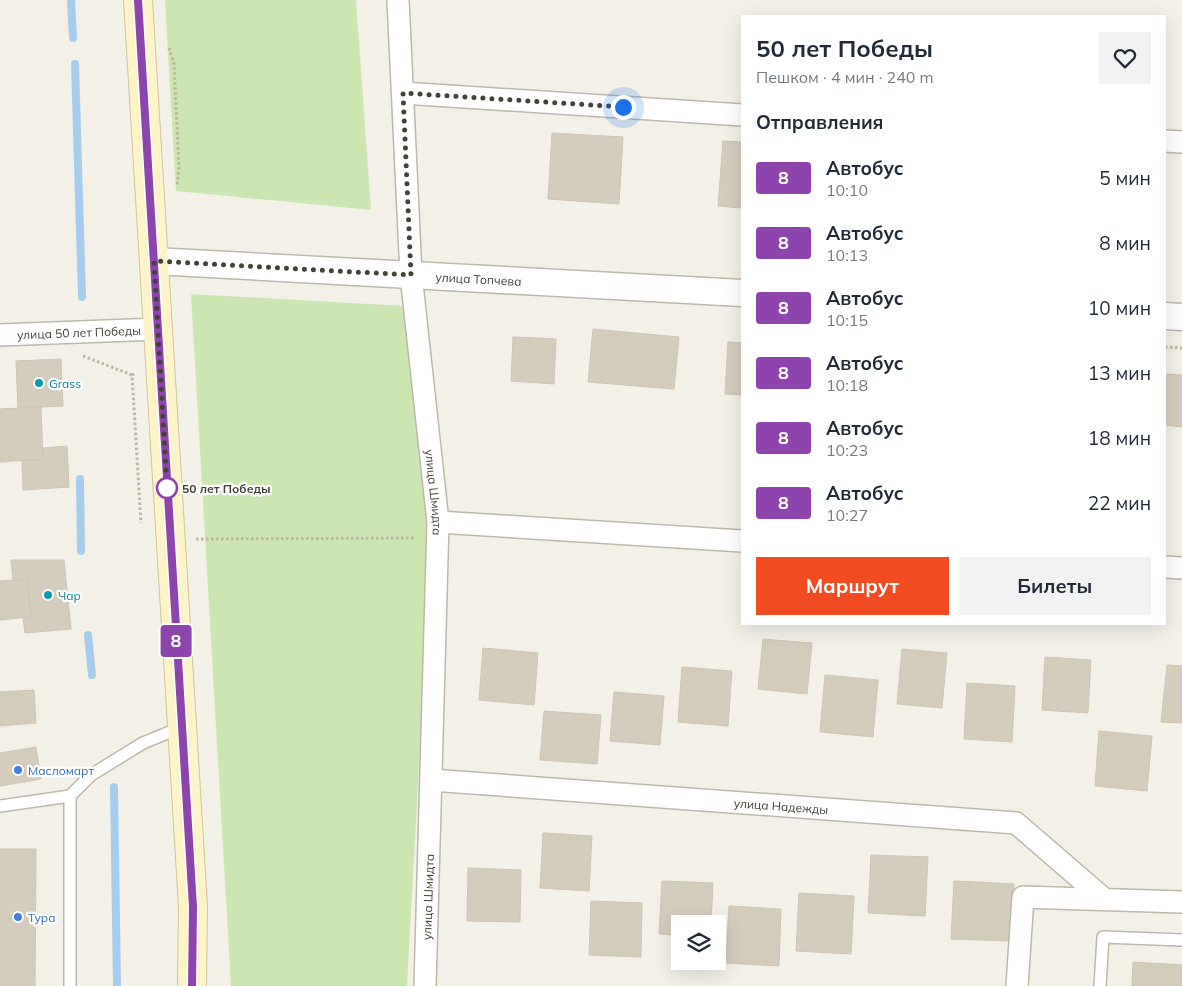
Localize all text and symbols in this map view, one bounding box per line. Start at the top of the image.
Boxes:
button: heart [1099,32,1151,84]
text: 50 лет Победы [756,33,933,63]
text: Пешком · 4 мин · 240 m [756,67,934,87]
your location [611,95,636,120]
text: Отправления [756,110,883,134]
text: Автобус [826,156,904,180]
text: 8 [778,166,789,189]
text: 5 мин [1099,166,1151,190]
text: 10:10 [826,180,868,200]
text: Автобус [826,221,904,245]
text: 8 [778,231,789,254]
text: 8 мин [1099,231,1151,255]
text: 10:13 [826,245,868,265]
street label: улица Топчева [435,269,522,288]
text: Автобус [826,286,904,310]
text: 8 [778,296,789,319]
text: 10 мин [1088,296,1151,320]
text: 10:15 [826,310,868,330]
street label: улица 50 лет Победы [17,322,141,342]
text: Автобус [826,351,904,375]
text: 8 [778,361,789,384]
text: 13 мин [1088,361,1151,385]
text: 10:18 [826,375,868,395]
place label: Grass [49,376,81,391]
marker: Grass [33,377,45,389]
text: Автобус [826,416,904,440]
text: 8 [778,426,789,449]
text: 18 мин [1088,426,1151,450]
text: 10:23 [826,440,868,460]
street label: улица Шмидта [423,449,446,536]
marker: 50 лет Победы [156,477,178,499]
place label: 50 лет Победы [182,481,270,496]
text: Автобус [826,481,904,505]
text: 8 [778,491,789,514]
text: 22 мин [1088,491,1151,515]
text: 10:27 [826,505,868,525]
button: Маршрут [756,557,949,615]
button: Билеты [959,557,1151,615]
place label: Чар [58,588,81,603]
marker: Чар [42,589,54,601]
line badge: 8 [160,625,192,657]
text: 8 [171,629,181,652]
place label: Масломарт [28,763,94,778]
marker: Масломарт [12,764,24,776]
street label: улица Надежды [733,795,829,817]
street label: улица Шмидта [419,854,437,940]
place label: Тура [28,910,56,925]
marker: Тура [12,911,24,923]
map controls [671,915,726,970]
button: layers [671,915,726,970]

